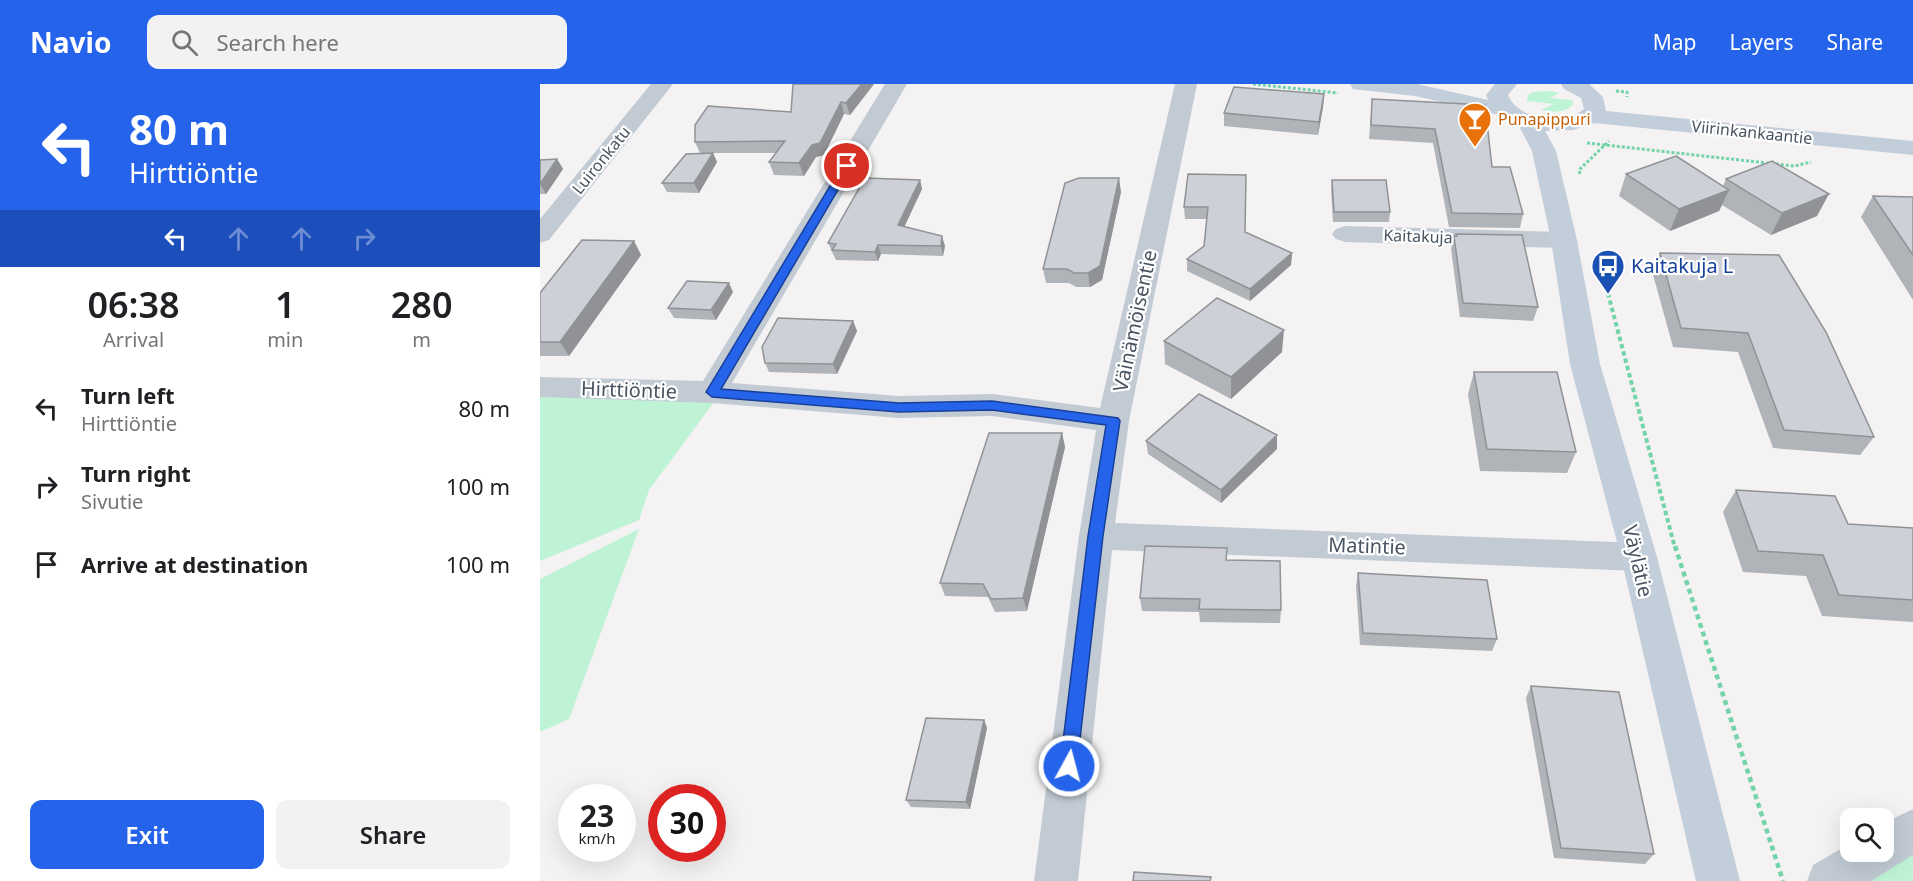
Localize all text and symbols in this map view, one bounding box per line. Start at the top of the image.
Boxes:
search box [147,15,567,69]
text: Navio [30,23,111,61]
icon: search [168,26,201,59]
text: Search here [216,27,339,57]
text: Map [1653,28,1697,56]
text: Layers [1730,28,1794,56]
text: Share [1827,28,1883,56]
text: 80 m [129,100,229,157]
bar icon: Punapippuri [1457,101,1493,148]
icon: left [30,108,108,186]
place label: Punapippuri [1498,108,1591,130]
street label: Viirinkankaantie [1691,115,1813,149]
street label: Luironkatu [567,121,635,199]
pin [821,140,872,191]
icon: arrive [830,149,863,182]
text: Hirttiöntie [129,154,259,191]
icon: left [159,222,192,255]
icon: ahead [222,222,255,255]
icon: ahead [285,222,318,255]
icon: right [348,222,381,255]
street label: Kaitakuja [1383,224,1453,248]
street label: Väinämöisentie [1106,247,1163,394]
bus stop icon: Kaitakuja L [1590,248,1626,295]
place label: Kaitakuja L [1631,252,1733,279]
text: 06:38 [87,280,180,329]
text: 1 [275,280,296,329]
text: 280 [391,280,453,329]
text: Arrival [103,326,164,353]
text: min [267,326,303,353]
text: m [412,326,431,353]
street label: Hirttiöntie [581,374,677,405]
text: Turn left [81,380,175,410]
icon: left [30,392,63,425]
text: 80 m [459,393,510,423]
text: Hirttiöntie [81,410,177,437]
text: Turn right [81,458,191,488]
icon: right [30,470,63,503]
text: 100 m [446,471,510,501]
text: Sivutie [81,488,143,515]
street label: Väylätie [1617,522,1660,600]
street label: Matintie [1328,531,1406,560]
icon: arrive [30,548,63,581]
text: Arrive at destination [81,549,308,579]
text: 100 m [446,549,510,579]
position arrow [1037,734,1101,798]
speed limit sign: 30 [648,784,726,862]
text: 23 [580,795,614,836]
button: Exit [30,800,264,869]
button: Share [276,800,510,869]
map controls [1840,808,1894,862]
button: search [1840,808,1894,862]
text: km/h [579,828,615,848]

